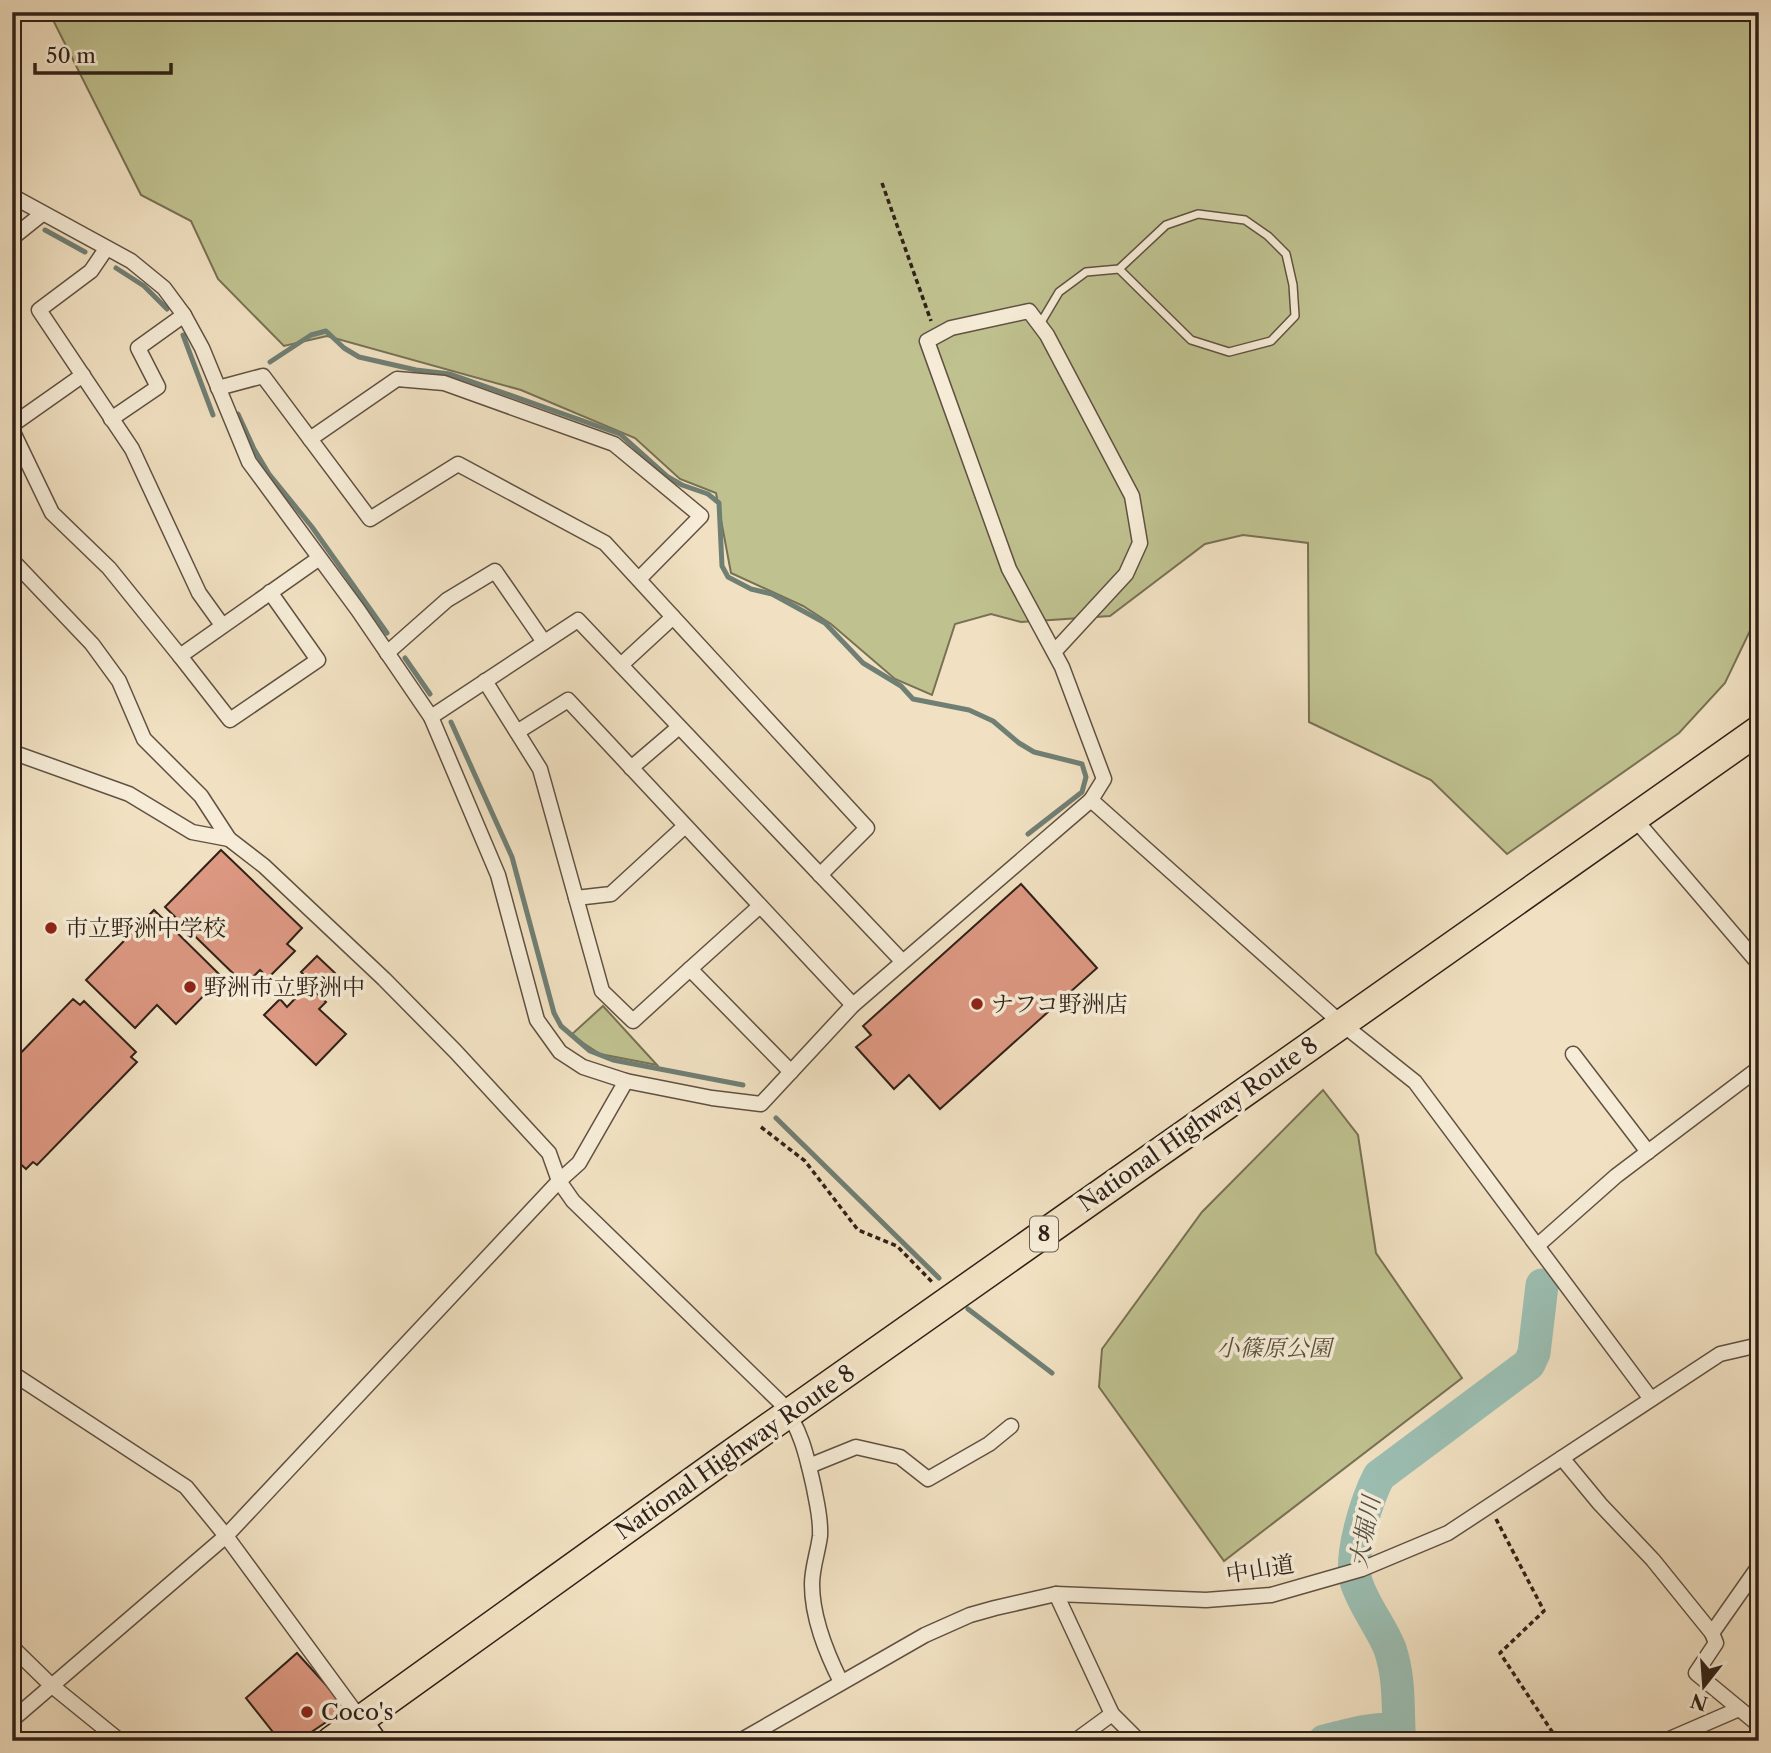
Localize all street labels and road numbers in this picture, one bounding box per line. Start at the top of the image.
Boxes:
street label: National Highway Route 8 [1073,1031,1323,1217]
road number: 8 [1030,1216,1058,1252]
street label: National Highway Route 8 [610,1359,860,1545]
street label: 中山道 [1224,1550,1296,1588]

